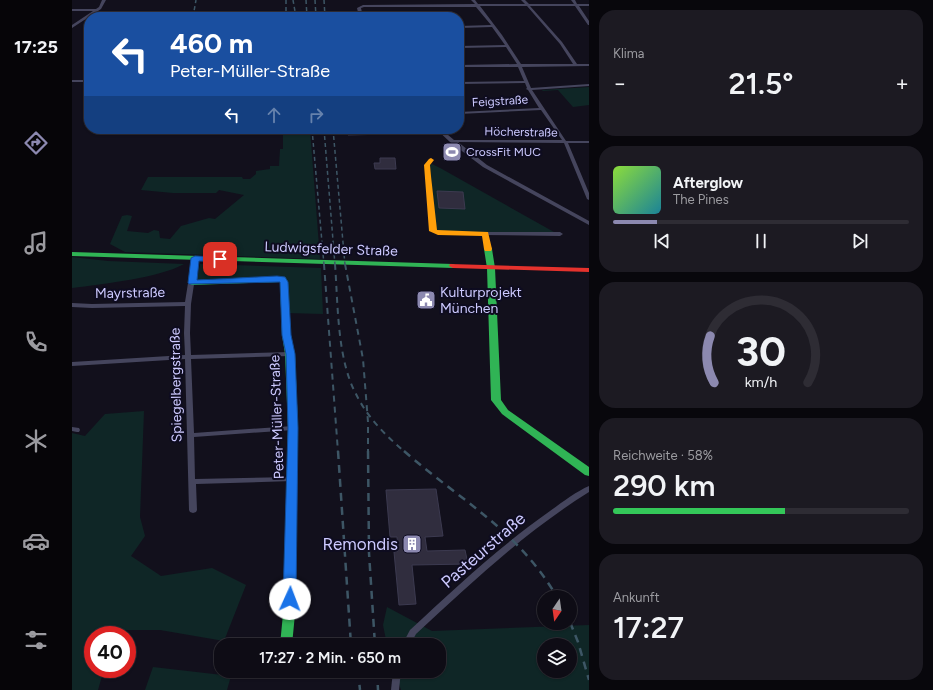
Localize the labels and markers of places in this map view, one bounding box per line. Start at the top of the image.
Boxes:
sports icon: CrossFit MUC [441,141,463,163]
place label: CrossFit MUC [466,145,541,159]
pin [203,242,237,276]
place label: Kulturprojekt München [440,284,522,317]
public building icon: Kulturprojekt München [415,289,437,311]
building icon: Remondis [401,533,423,555]
place label: Remondis [322,534,398,554]

